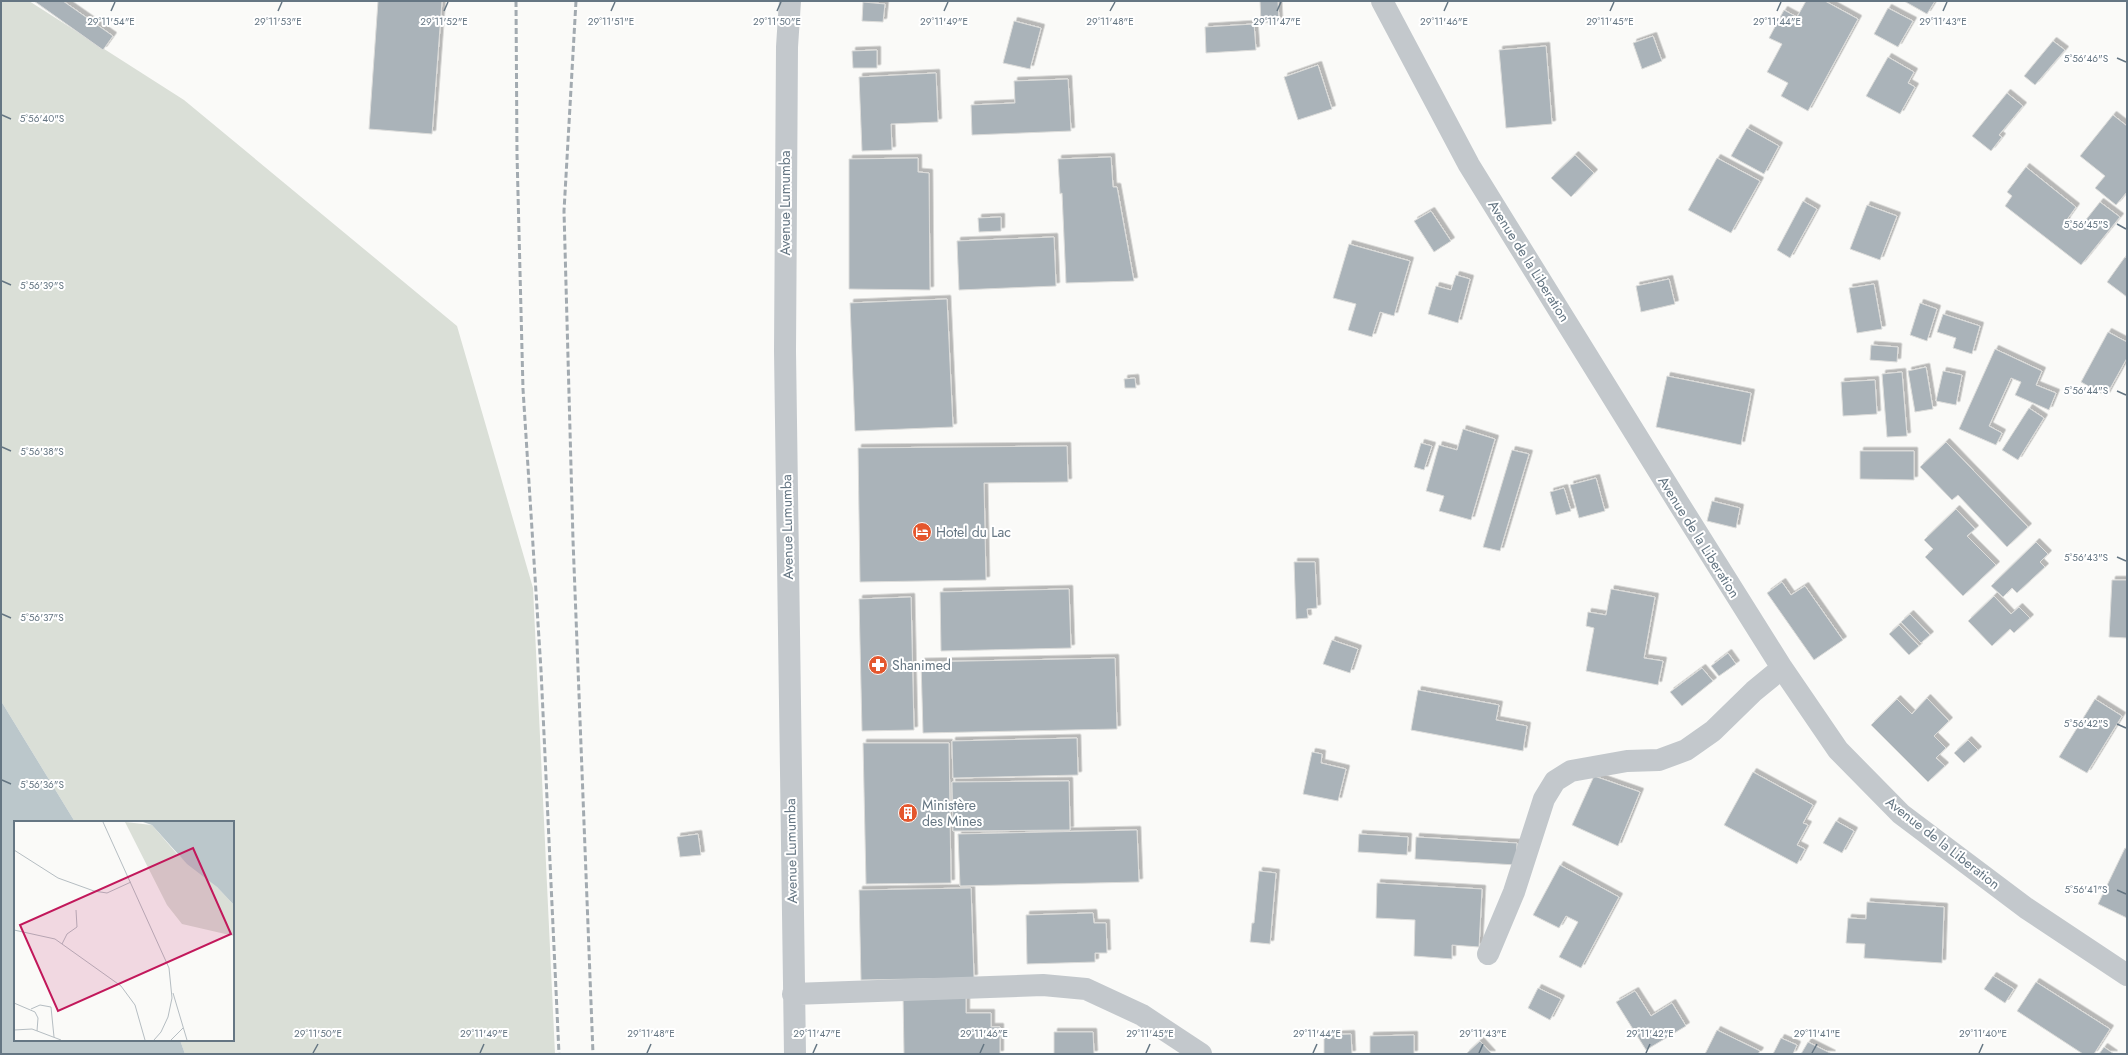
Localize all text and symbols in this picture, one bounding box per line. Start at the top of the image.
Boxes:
text: 29°11'54"E [87,14,135,29]
text: 29°11'53"E [254,14,302,29]
text: 29°11'52"E [420,14,468,29]
text: 29°11'51"E [588,14,634,29]
text: 29°11'50"E [753,14,801,29]
text: 29°11'49"E [920,14,968,29]
text: 29°11'48"E [1086,14,1134,29]
text: 29°11'47"E [1253,14,1301,29]
text: 29°11'46"E [1420,14,1468,29]
text: 29°11'45"E [1586,14,1634,29]
text: 29°11'44"E [1753,14,1801,29]
text: 29°11'43"E [1919,14,1967,29]
text: 5°56'46"S [2064,51,2109,66]
text: 5°56'40"S [20,111,65,126]
street label: Avenue Lumumba [775,150,795,256]
street label: Avenue de la Liberation [1483,196,1575,326]
text: 5°56'45"S [2064,217,2109,232]
text: 5°56'39"S [20,278,65,293]
text: 5°56'44"S [2064,383,2109,398]
text: 5°56'38"S [20,444,64,459]
street label: Avenue de la Liberation [1653,472,1745,602]
street label: Avenue Lumumba [776,474,798,580]
hotel icon: Hotel du Lac [911,521,933,543]
place label: Hotel du Lac [936,522,1011,542]
text: 5°56'43"S [2064,550,2109,565]
text: 5°56'37"S [20,610,64,625]
pharmacy icon: Shanimed [867,654,889,676]
place label: Shanimed [892,655,951,675]
text: 5°56'42"S [2064,716,2109,731]
text: 5°56'36"S [20,777,65,792]
street label: Avenue de la Liberation [1882,792,2004,894]
place label: Ministère des Mines [922,795,983,831]
street label: Avenue Lumumba [780,798,802,904]
building icon: Ministère des Mines [897,802,919,824]
inset map [14,821,234,1041]
text: 5°56'41"S [2064,882,2108,897]
text: 29°11'50"E [294,1026,342,1041]
text: 29°11'49"E [460,1026,508,1041]
text: 29°11'48"E [627,1026,675,1041]
text: 29°11'47"E [793,1026,841,1041]
text: 29°11'46"E [960,1026,1008,1041]
text: 29°11'45"E [1126,1026,1174,1041]
text: 29°11'44"E [1293,1026,1341,1041]
text: 29°11'43"E [1459,1026,1507,1041]
text: 29°11'42"E [1626,1026,1674,1041]
text: 29°11'41"E [1794,1026,1840,1041]
text: 29°11'40"E [1959,1026,2007,1041]

